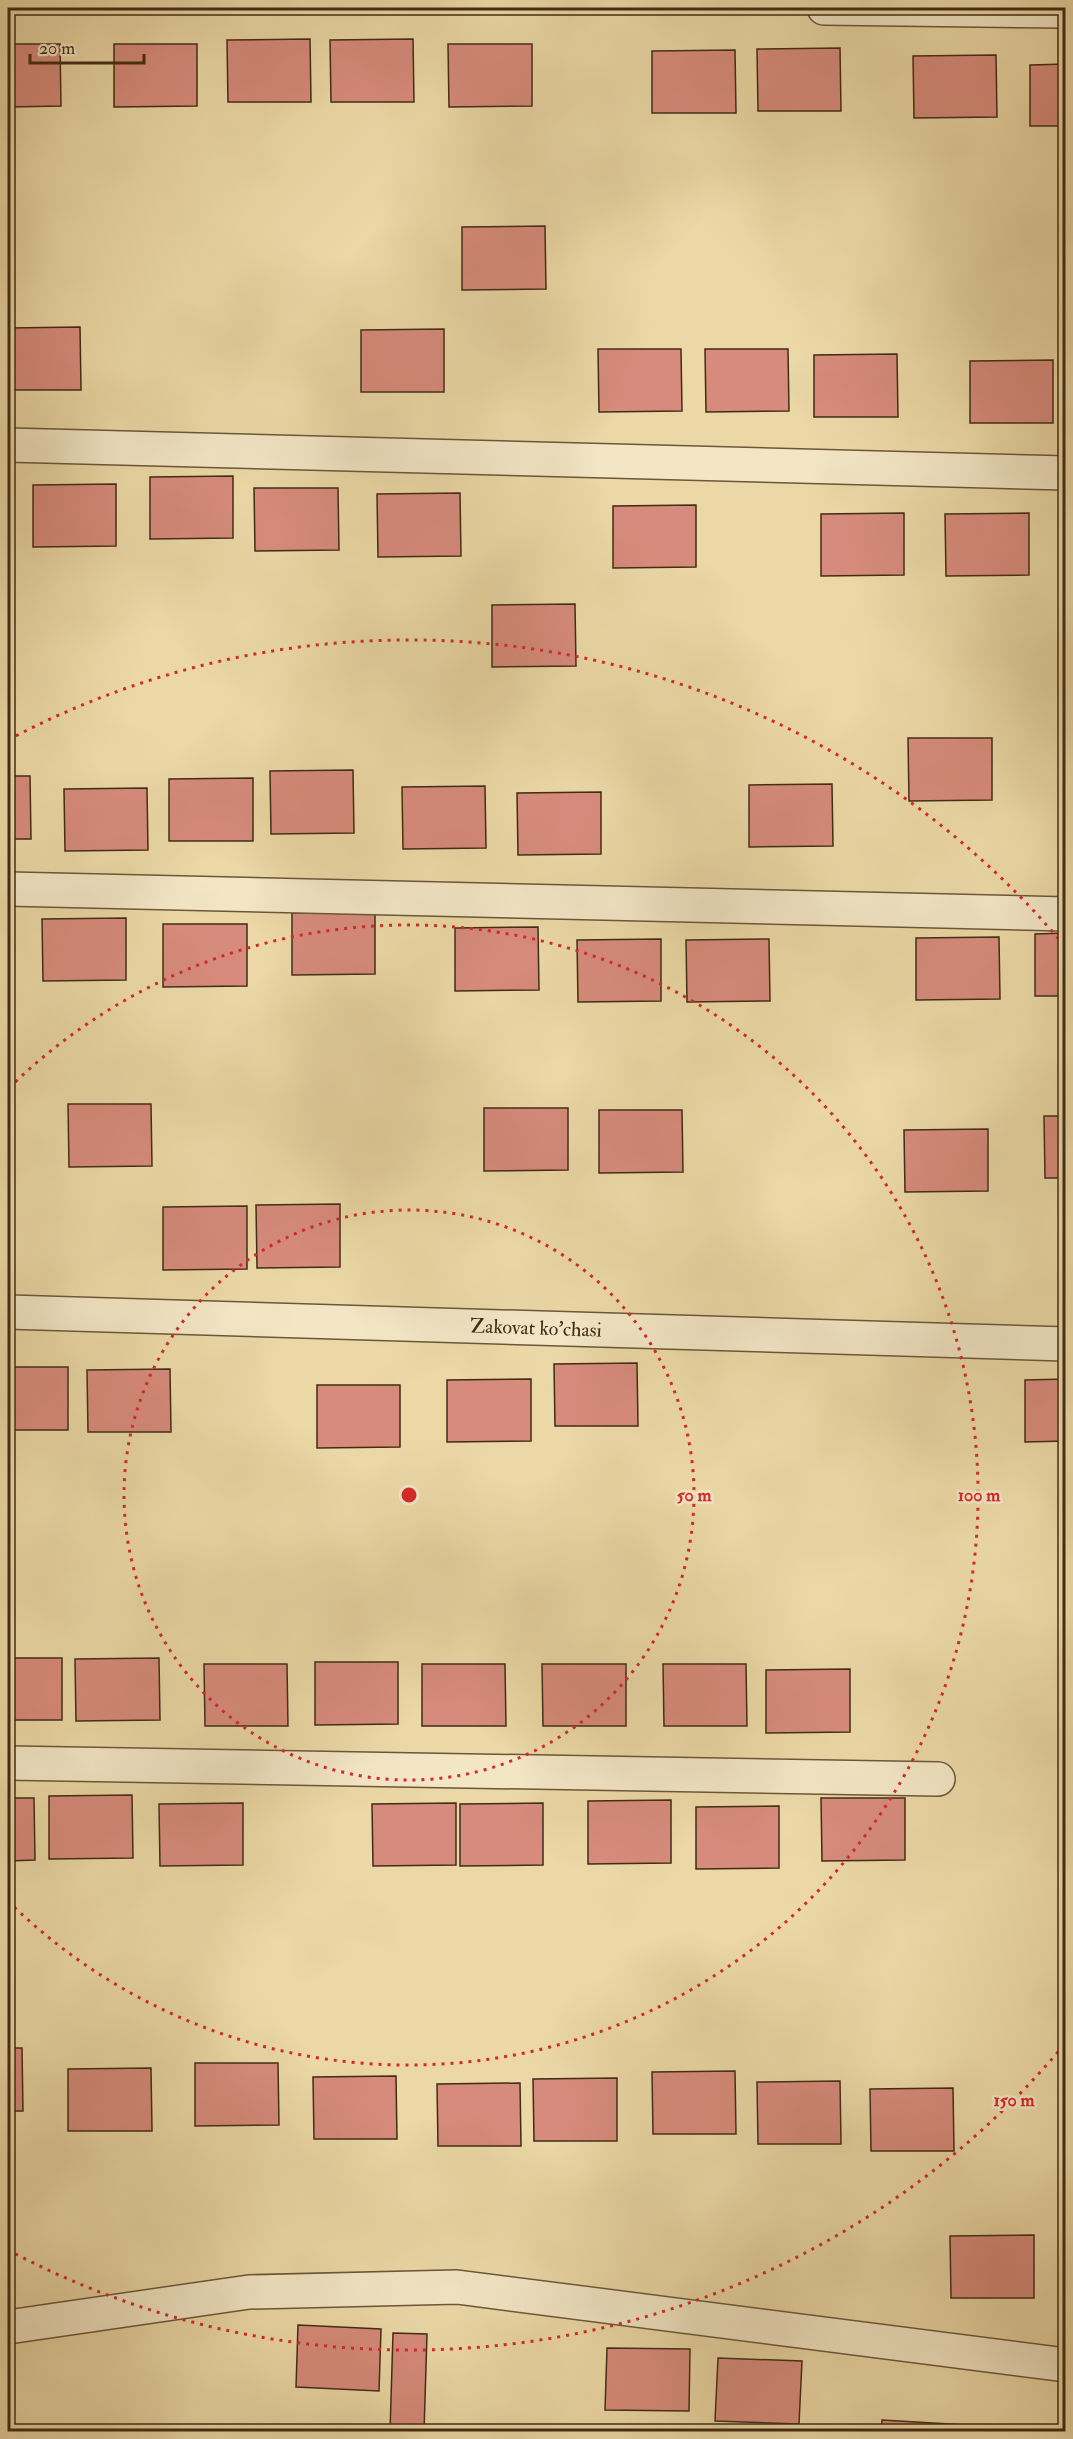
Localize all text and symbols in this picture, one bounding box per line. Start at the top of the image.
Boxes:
scale bar [30,27,144,65]
text: 20 m [39,37,75,60]
street label: Zakovat ko'chasi [470,1313,602,1343]
text: 50 m [677,1484,712,1507]
text: 100 m [958,1484,1001,1507]
centre of rings [399,1485,419,1505]
text: 150 m [993,2089,1036,2112]

